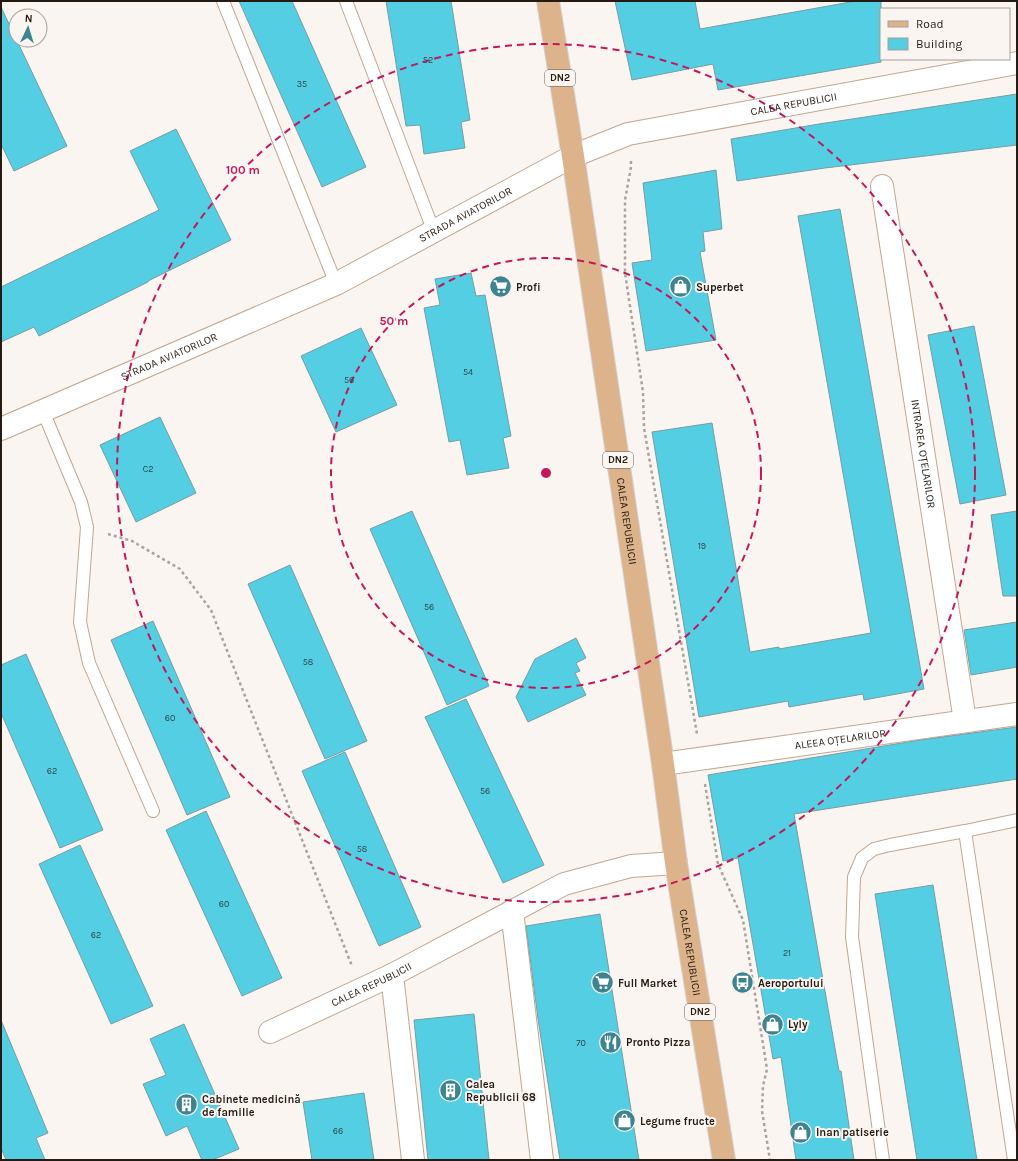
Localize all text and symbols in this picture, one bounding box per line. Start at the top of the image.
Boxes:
north arrow [8,8,48,48]
legend [880,8,1010,60]
text: N [24,12,33,25]
text: Road [916,17,944,31]
text: Building [916,37,963,51]
house number: 52 [423,55,433,65]
road number: DN2 [545,70,575,86]
house number: 35 [297,79,307,89]
street label: CALEA REPUBLICII [749,90,838,118]
text: 100 m [226,163,260,177]
street label: STRADA AVIATORILOR [416,184,514,245]
supermarket icon: Profi [487,274,513,300]
shop icon: Superbet [668,274,694,300]
place label: Profi [516,281,541,294]
place label: Superbet [696,281,744,294]
text: 50 m [380,314,409,328]
street label: STRADA AVIATORILOR [119,330,220,383]
house number: 54 [463,367,473,377]
house number: 56 [344,375,354,385]
street label: INTRAREA OȚELARILOR [909,398,938,510]
road number: DN2 [603,452,633,468]
house number: C2 [143,464,153,474]
centre of rings [539,466,553,480]
street label: CALEA REPUBLICII [614,477,640,565]
house number: 19 [698,541,706,551]
house number: 56 [424,602,434,612]
house number: 58 [303,657,314,667]
house number: 60 [165,713,175,723]
street label: ALEEA OȚELARILOR [794,726,887,752]
house number: 62 [47,766,57,776]
house number: 56 [480,786,490,796]
house number: 58 [357,844,368,854]
house number: 60 [219,899,229,909]
street label: CALEA REPUBLICII [677,908,704,997]
house number: 62 [91,930,101,940]
house number: 21 [783,948,791,958]
street label: CALEA REPUBLICII [329,959,414,1009]
supermarket icon: Full Market [590,970,616,996]
bus stop icon: Aeroportului [730,970,756,996]
place label: Full Market [618,977,678,990]
place label: Aeroportului [758,977,824,990]
road number: DN2 [685,1004,715,1020]
shop icon: Lyly [760,1011,786,1037]
place label: Lyly [788,1018,808,1031]
restaurant icon: Pronto Pizza [597,1029,623,1055]
place label: Pronto Pizza [626,1036,690,1049]
house number: 70 [576,1038,586,1048]
building icon: Calea Republicii 68 [438,1077,464,1103]
place label: Calea Republicii 68 [466,1078,536,1104]
building icon: Cabinete medicină de familie [173,1092,199,1118]
place label: Cabinete medicină de familie [202,1093,301,1119]
shop icon: Legume fructe [611,1108,637,1134]
place label: Legume fructe [640,1115,715,1128]
shop icon: Inan patiserie [787,1119,813,1145]
house number: 66 [333,1126,343,1136]
place label: Inan patiserie [816,1126,889,1139]

